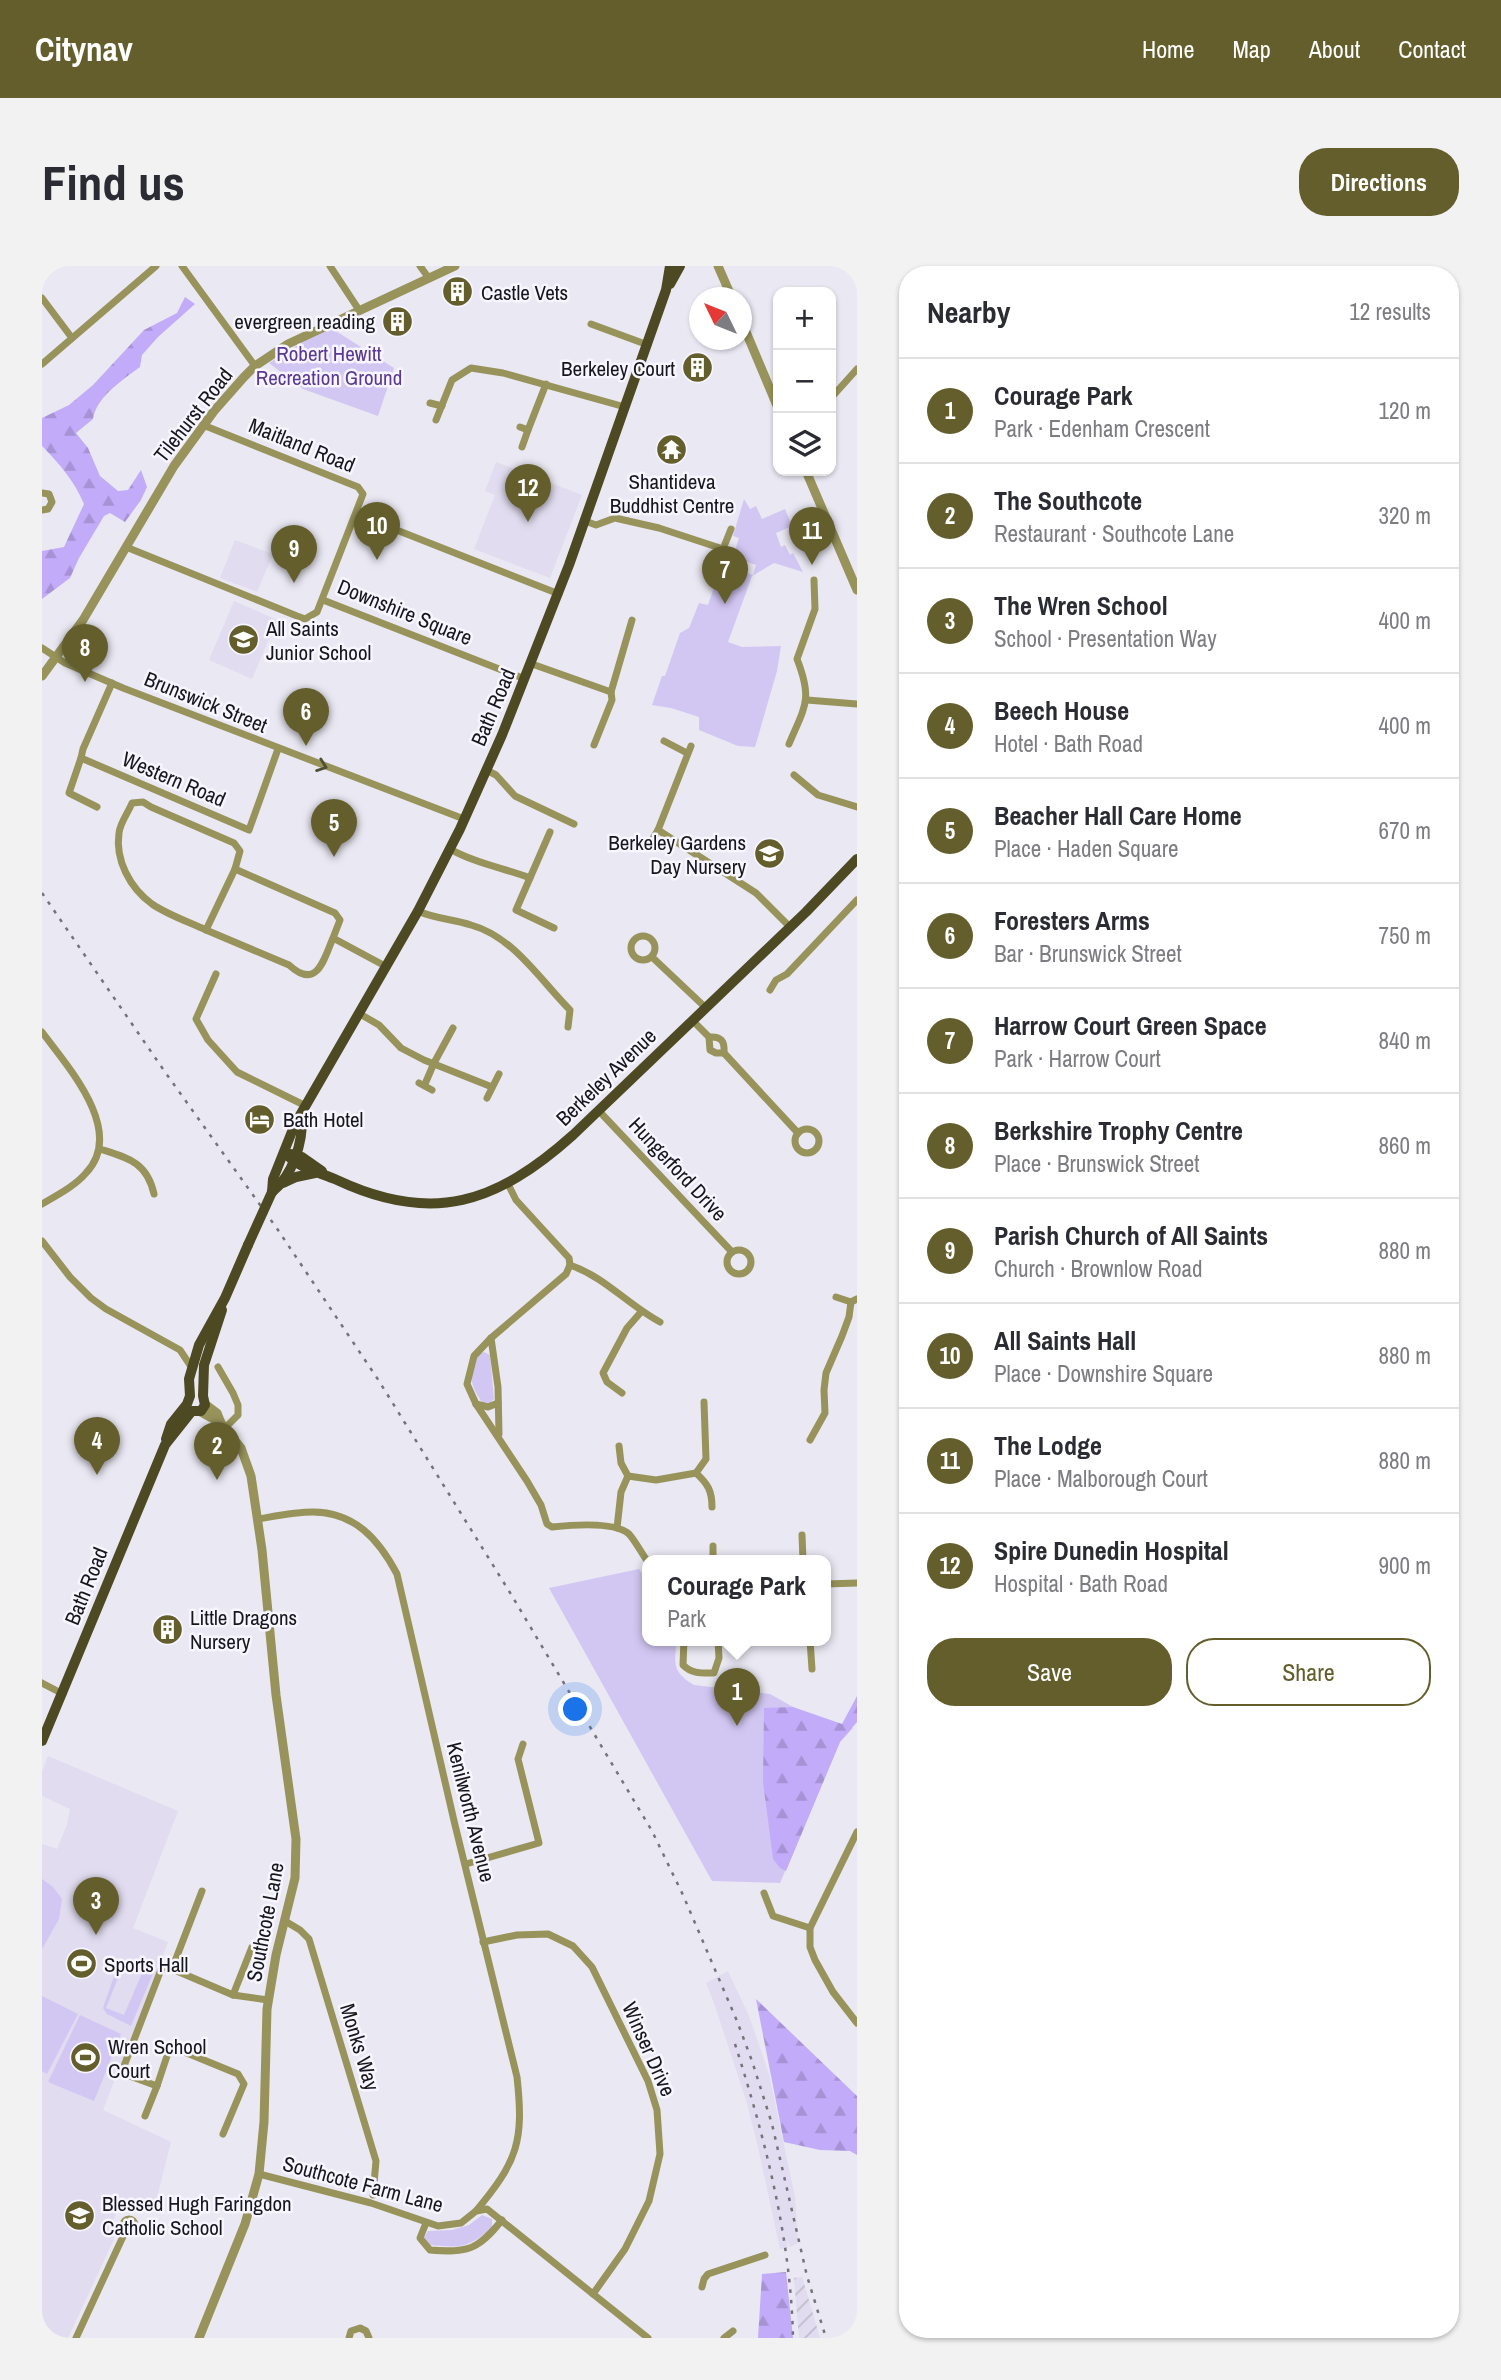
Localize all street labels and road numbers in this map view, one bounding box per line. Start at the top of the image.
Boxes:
street label: Tilehurst Road [147,362,239,468]
street label: Maitland Road [245,411,359,479]
street label: Downshire Square [333,572,477,652]
street label: Brunswick Street [140,664,272,740]
street label: Bath Road [464,664,522,750]
street label: Western Road [118,744,230,814]
street label: Berkeley Avenue [550,1022,662,1132]
street label: Hungerford Drive [622,1111,734,1227]
street label: Bath Road [57,1543,115,1629]
street label: Kenilworth Avenue [440,1739,502,1885]
street label: Southcote Lane [239,1860,291,1984]
street label: Winser Drive [615,1997,683,2101]
street label: Monks Way [333,2000,387,2094]
street label: Southcote Farm Lane [280,2149,446,2219]

